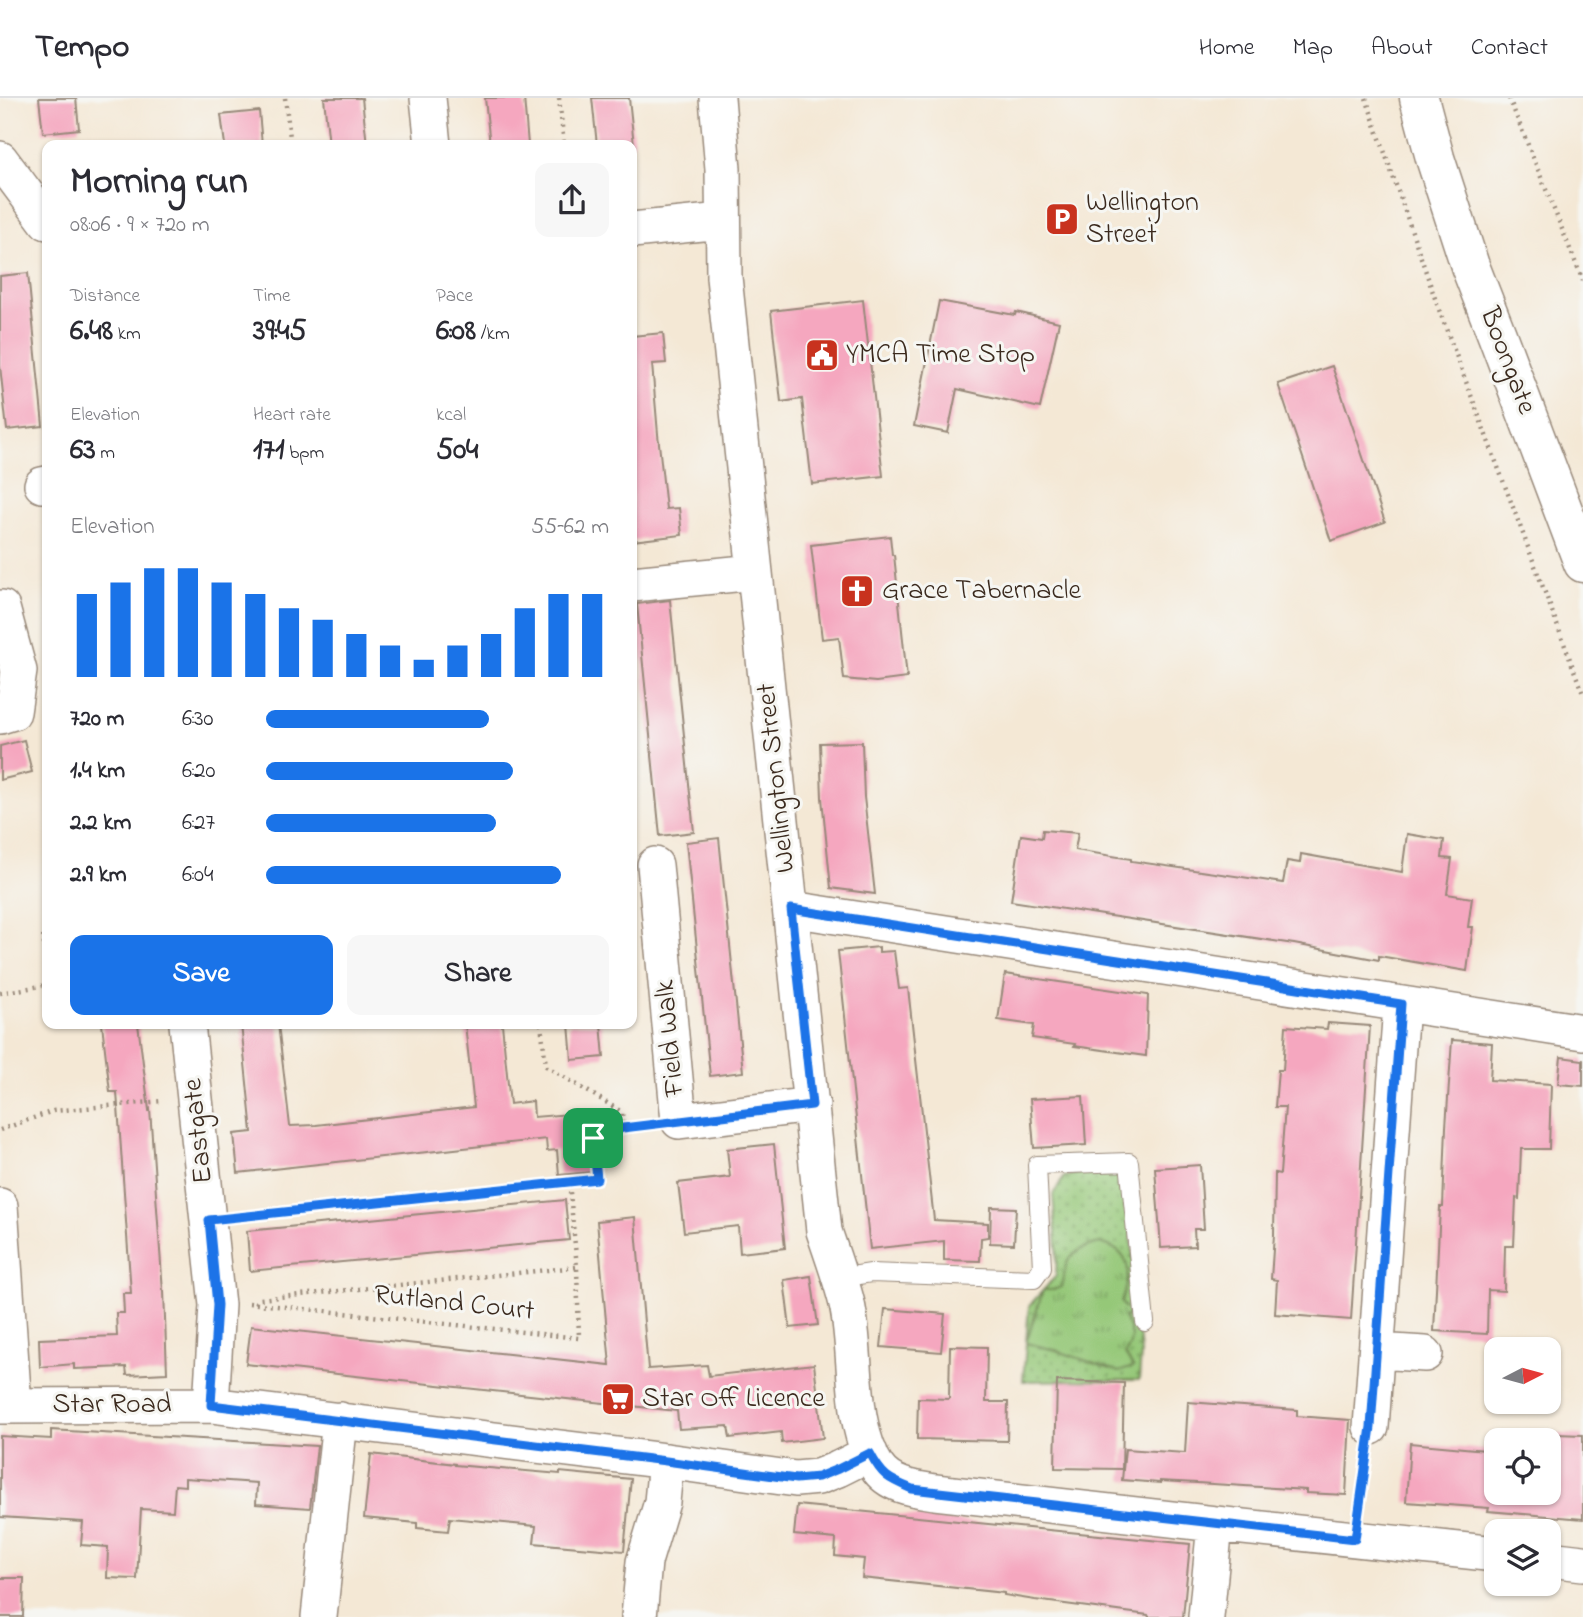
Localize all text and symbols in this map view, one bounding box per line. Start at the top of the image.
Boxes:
text: Tempo [35,24,129,72]
text: Home [1199,31,1255,66]
text: Map [1293,31,1333,66]
text: About [1371,31,1433,66]
text: Contact [1471,31,1548,66]
text: Morning run [70,155,248,211]
button: share [535,163,609,237]
place label: Wellington Street [1086,183,1199,256]
parking icon: Wellington Street [1043,200,1081,238]
text: 08:06 · 9 × 720 m [70,209,210,242]
text: Distance [70,283,140,310]
text: Time [253,283,291,310]
text: Pace [436,283,473,310]
street label: Boongate [1468,301,1546,421]
text: 6.48 [70,310,113,354]
text: 39:45 [253,310,307,354]
text: 6:08 [436,310,476,354]
text: km [113,321,141,348]
text: /km [476,321,510,348]
place label: YMCA Time Stop [846,335,1035,376]
public building icon: YMCA Time Stop [803,336,841,374]
text: Elevation [70,402,140,429]
text: Heart rate [253,402,331,429]
text: kcal [436,402,466,429]
text: 63 [70,429,96,473]
text: 171 [253,429,284,473]
text: 504 [436,429,478,473]
text: m [96,440,115,467]
text: bpm [284,440,324,467]
text: Elevation [70,511,155,544]
text: 55–62 m [531,511,609,544]
place label: Grace Tabernacle [882,571,1082,612]
church icon: Grace Tabernacle [838,572,876,610]
street label: Wellington Street [747,681,807,875]
text: 720 m [70,703,124,736]
text: 6:30 [182,703,214,736]
text: 1.4 km [70,755,125,788]
text: 6:20 [182,755,215,788]
text: 2.2 km [70,807,131,840]
text: 6:27 [182,807,215,840]
text: 2.9 km [70,859,127,892]
text: 6:04 [182,859,214,892]
button: Save [70,935,333,1015]
button: Share [347,935,609,1015]
street label: Field Walk [645,977,697,1099]
street label: Eastgate [173,1076,225,1186]
pin [563,1108,623,1168]
icon: arrive [574,1119,612,1157]
street label: Rutland Court [372,1275,536,1333]
north arrow [1484,1337,1561,1414]
map controls [1484,1337,1561,1596]
place label: Star Off Licence [642,1379,825,1420]
supermarket icon: Star Off Licence [599,1380,637,1418]
street label: Star Road [52,1385,172,1426]
button: locate [1484,1428,1561,1505]
button: layers [1484,1519,1561,1596]

